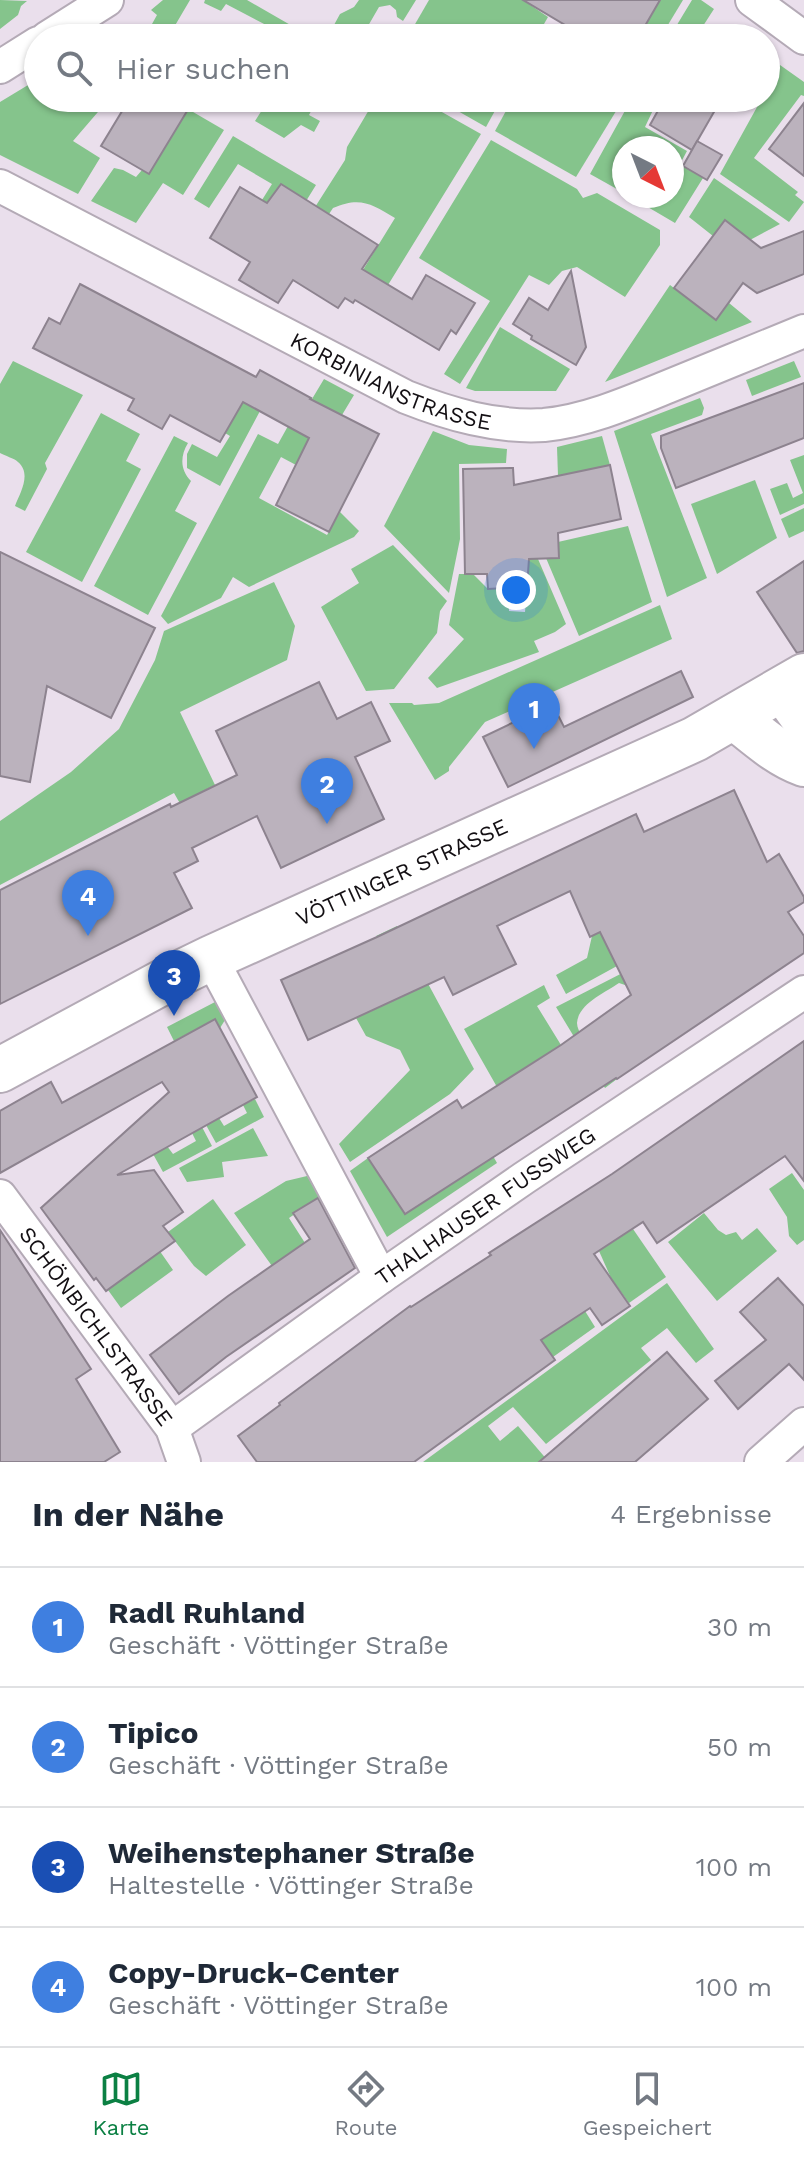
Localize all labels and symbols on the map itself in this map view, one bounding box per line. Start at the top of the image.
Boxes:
north arrow [612,136,684,208]
street label: KORBINIANSTRASSE [287,327,494,434]
your location [496,570,536,610]
pin: 1 [508,683,560,749]
pin: 2 [301,758,353,824]
street label: VÖTTINGER STRASSE [292,813,511,930]
pin: 4 [62,870,114,936]
pin: 3 [148,950,200,1016]
street label: THALHAUSER FUSSWEG [370,1122,600,1290]
street label: SCHÖNBICHLSTRASSE [15,1222,178,1430]

